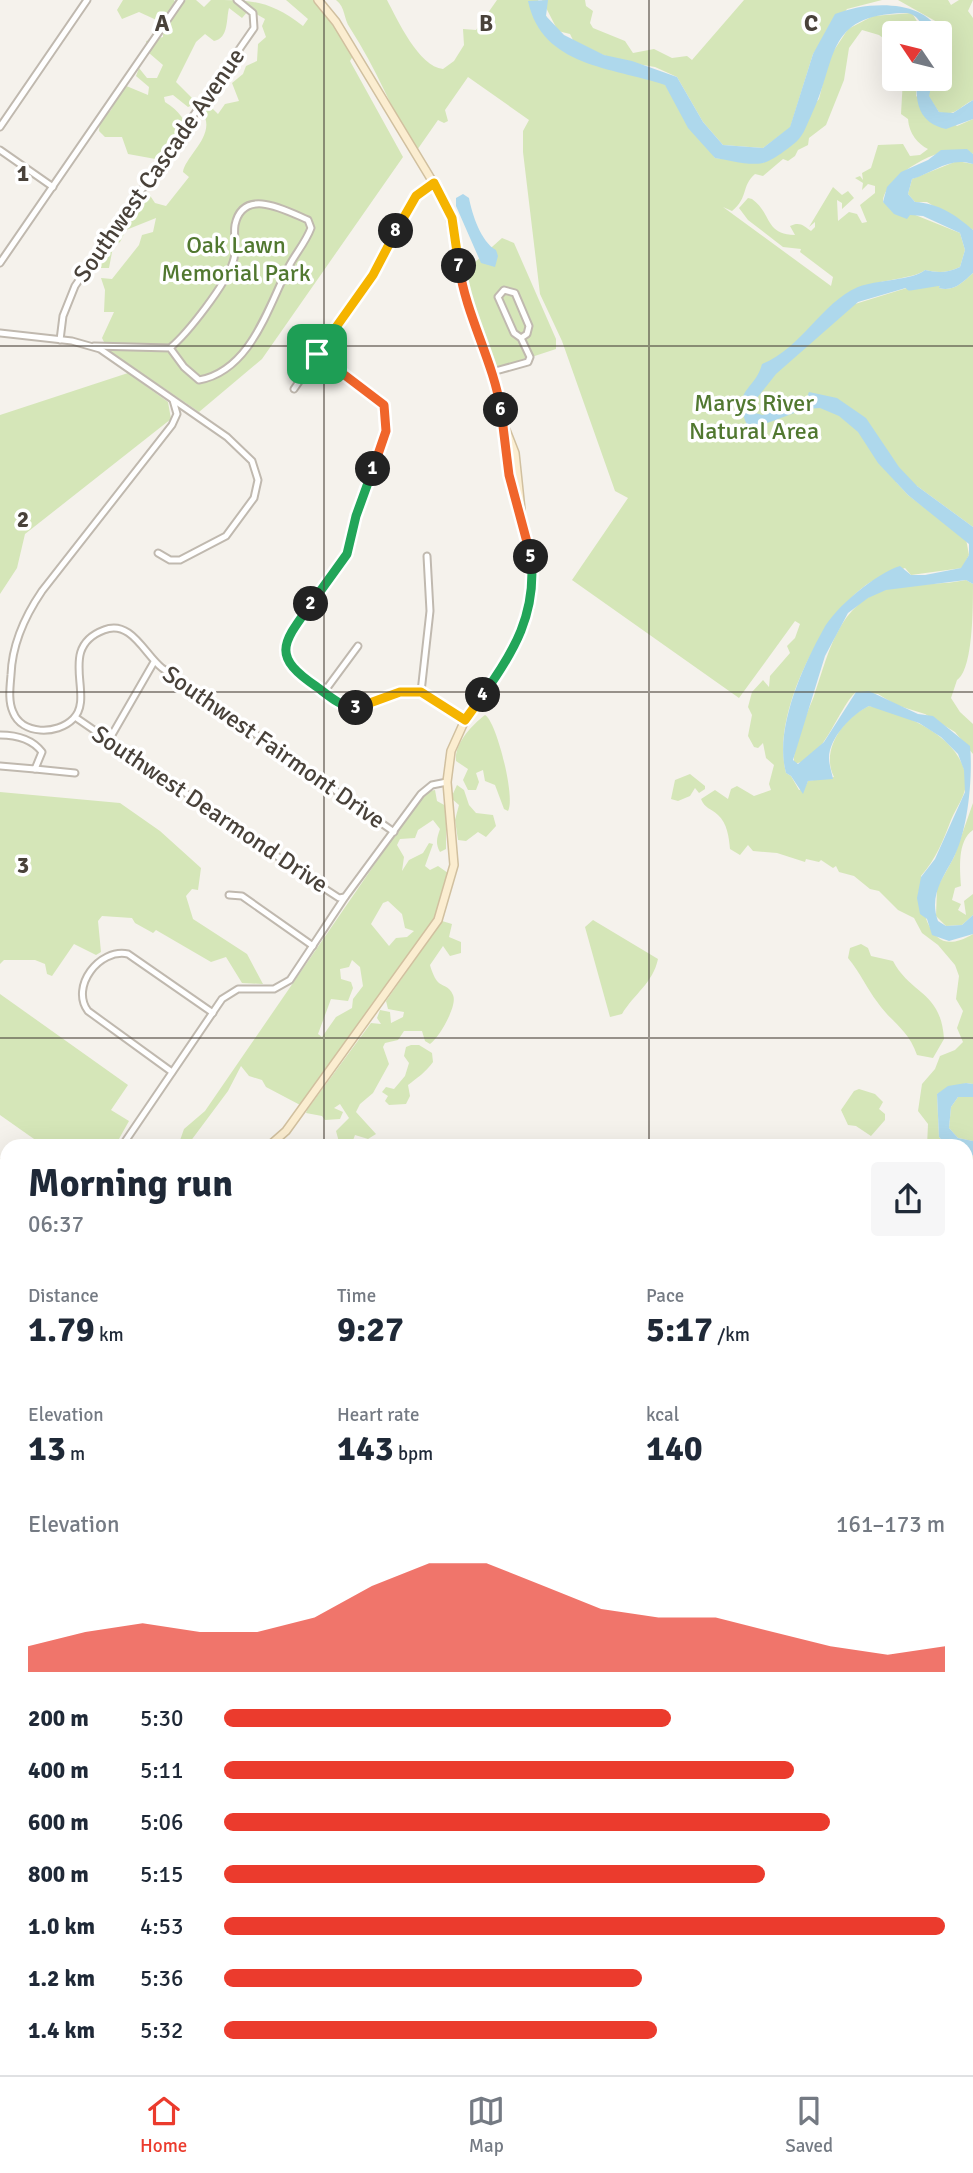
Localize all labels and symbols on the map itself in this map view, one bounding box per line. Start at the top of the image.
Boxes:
text: A [155,9,170,38]
text: B [479,9,493,38]
text: C [804,9,818,38]
north arrow [882,21,952,91]
street label: Southwest Cascade Avenue [67,42,251,288]
text: 1 [17,159,29,188]
pin: 8 [378,214,414,248]
park label: Oak Lawn Memorial Park [161,230,311,288]
pin: 7 [442,248,476,284]
pin [287,324,347,384]
park label: Marys River Natural Area [689,388,819,446]
pin: 6 [484,392,518,428]
pin: 1 [356,452,390,486]
text: 2 [17,505,29,534]
pin: 5 [514,540,548,574]
pin: 2 [294,586,328,622]
street label: Southwest Fairmont Drive [157,659,391,835]
pin: 4 [466,678,500,712]
pin: 3 [338,690,374,726]
street label: Southwest Dearmond Drive [86,719,334,899]
text: 3 [17,851,29,880]

